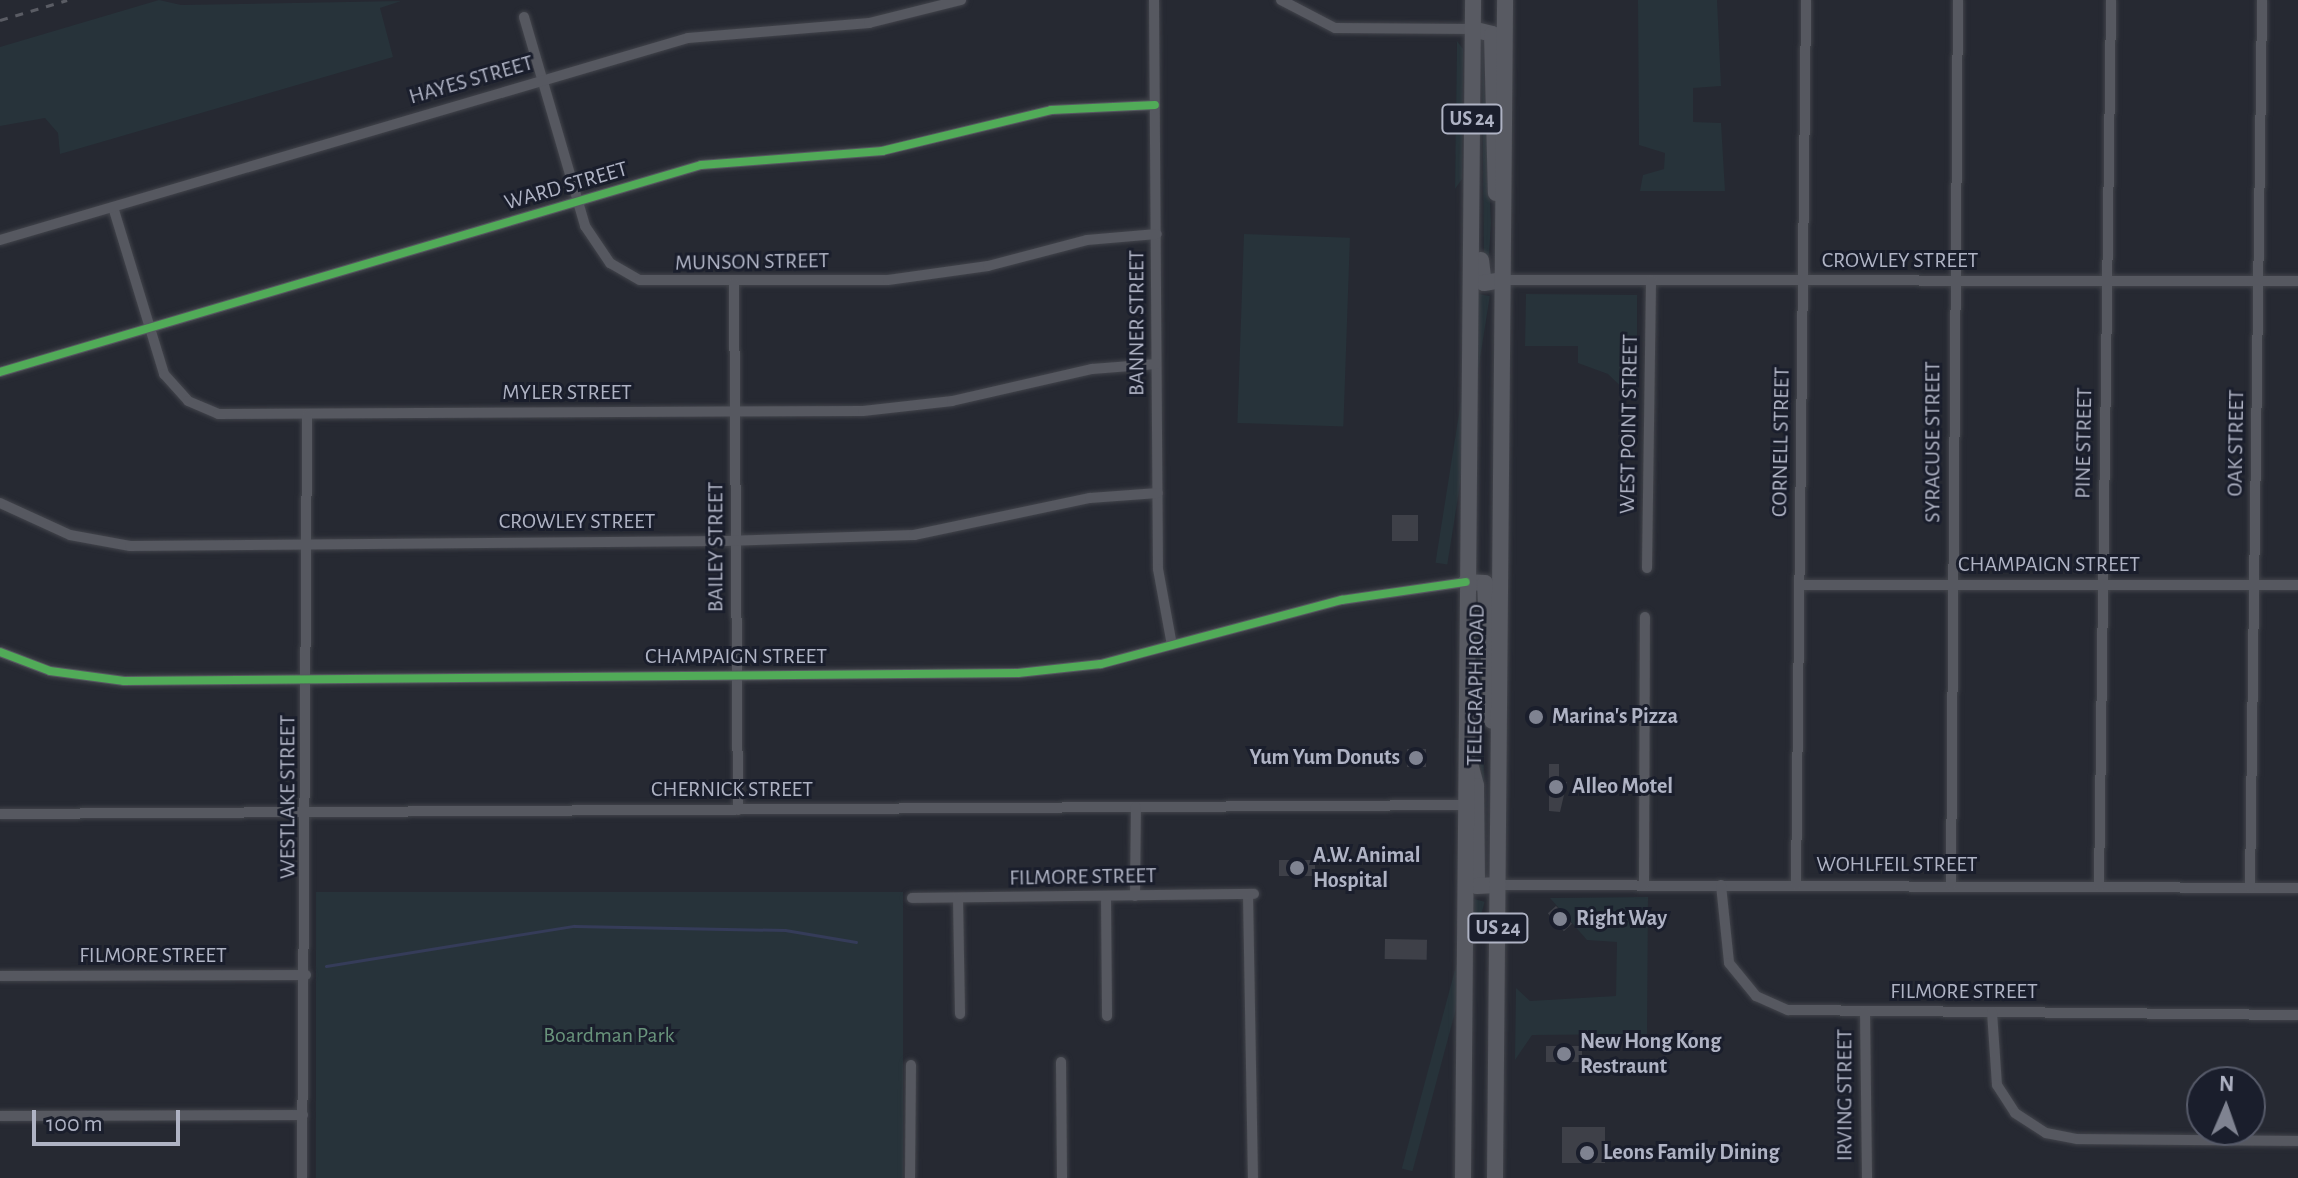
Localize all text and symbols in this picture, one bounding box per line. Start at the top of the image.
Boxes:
street label: HAYES STREET [406,50,536,110]
road number: US 24 [1440,103,1504,135]
street label: WARD STREET [501,156,631,216]
street label: MUNSON STREET [675,247,829,277]
street label: CROWLEY STREET [1822,248,1978,274]
street label: BANNER STREET [1124,250,1150,396]
street label: WEST POINT STREET [1614,334,1644,514]
street label: SYRACUSE STREET [1920,361,1946,523]
street label: CORNELL STREET [1766,367,1796,517]
street label: MYLER STREET [502,380,632,406]
street label: PINE STREET [2070,387,2098,499]
street label: OAK STREET [2222,389,2250,497]
street label: BAILEY STREET [703,482,729,612]
street label: CROWLEY STREET [499,509,655,535]
street label: CHAMPAIGN STREET [1958,552,2140,578]
street label: TELEGRAPH ROAD [1461,604,1491,766]
street label: CHAMPAIGN STREET [645,644,827,670]
place label: Marina's Pizza [1552,704,1678,730]
marker: Marina's Pizza [1527,708,1545,726]
street label: WESTLAKE STREET [275,715,301,879]
place label: Yum Yum Donuts [1249,745,1400,771]
marker: Yum Yum Donuts [1407,749,1425,767]
place label: Alleo Motel [1572,774,1673,800]
street label: CHERNICK STREET [651,777,813,803]
marker: Alleo Motel [1547,778,1565,796]
place label: A.W. Animal Hospital [1313,842,1421,894]
street label: WOHLFEIL STREET [1816,852,1978,878]
marker: A.W. Animal Hospital [1288,859,1306,877]
street label: FILMORE STREET [1009,863,1157,891]
place label: Right Way [1576,906,1667,932]
marker: Right Way [1551,910,1569,928]
road number: US 24 [1466,912,1530,944]
street label: FILMORE STREET [79,943,227,969]
street label: FILMORE STREET [1890,979,2038,1005]
park label: Boardman Park [543,1023,675,1049]
place label: New Hong Kong Restraunt [1580,1028,1721,1080]
street label: IRVING STREET [1832,1029,1858,1161]
marker: New Hong Kong Restraunt [1555,1045,1573,1063]
north arrow [2186,1066,2266,1146]
text: N [2219,1073,2235,1095]
scale bar [36,1094,184,1144]
text: 100 m [46,1112,103,1136]
place label: Leons Family Dining [1603,1140,1779,1166]
marker: Leons Family Dining [1578,1144,1596,1162]

